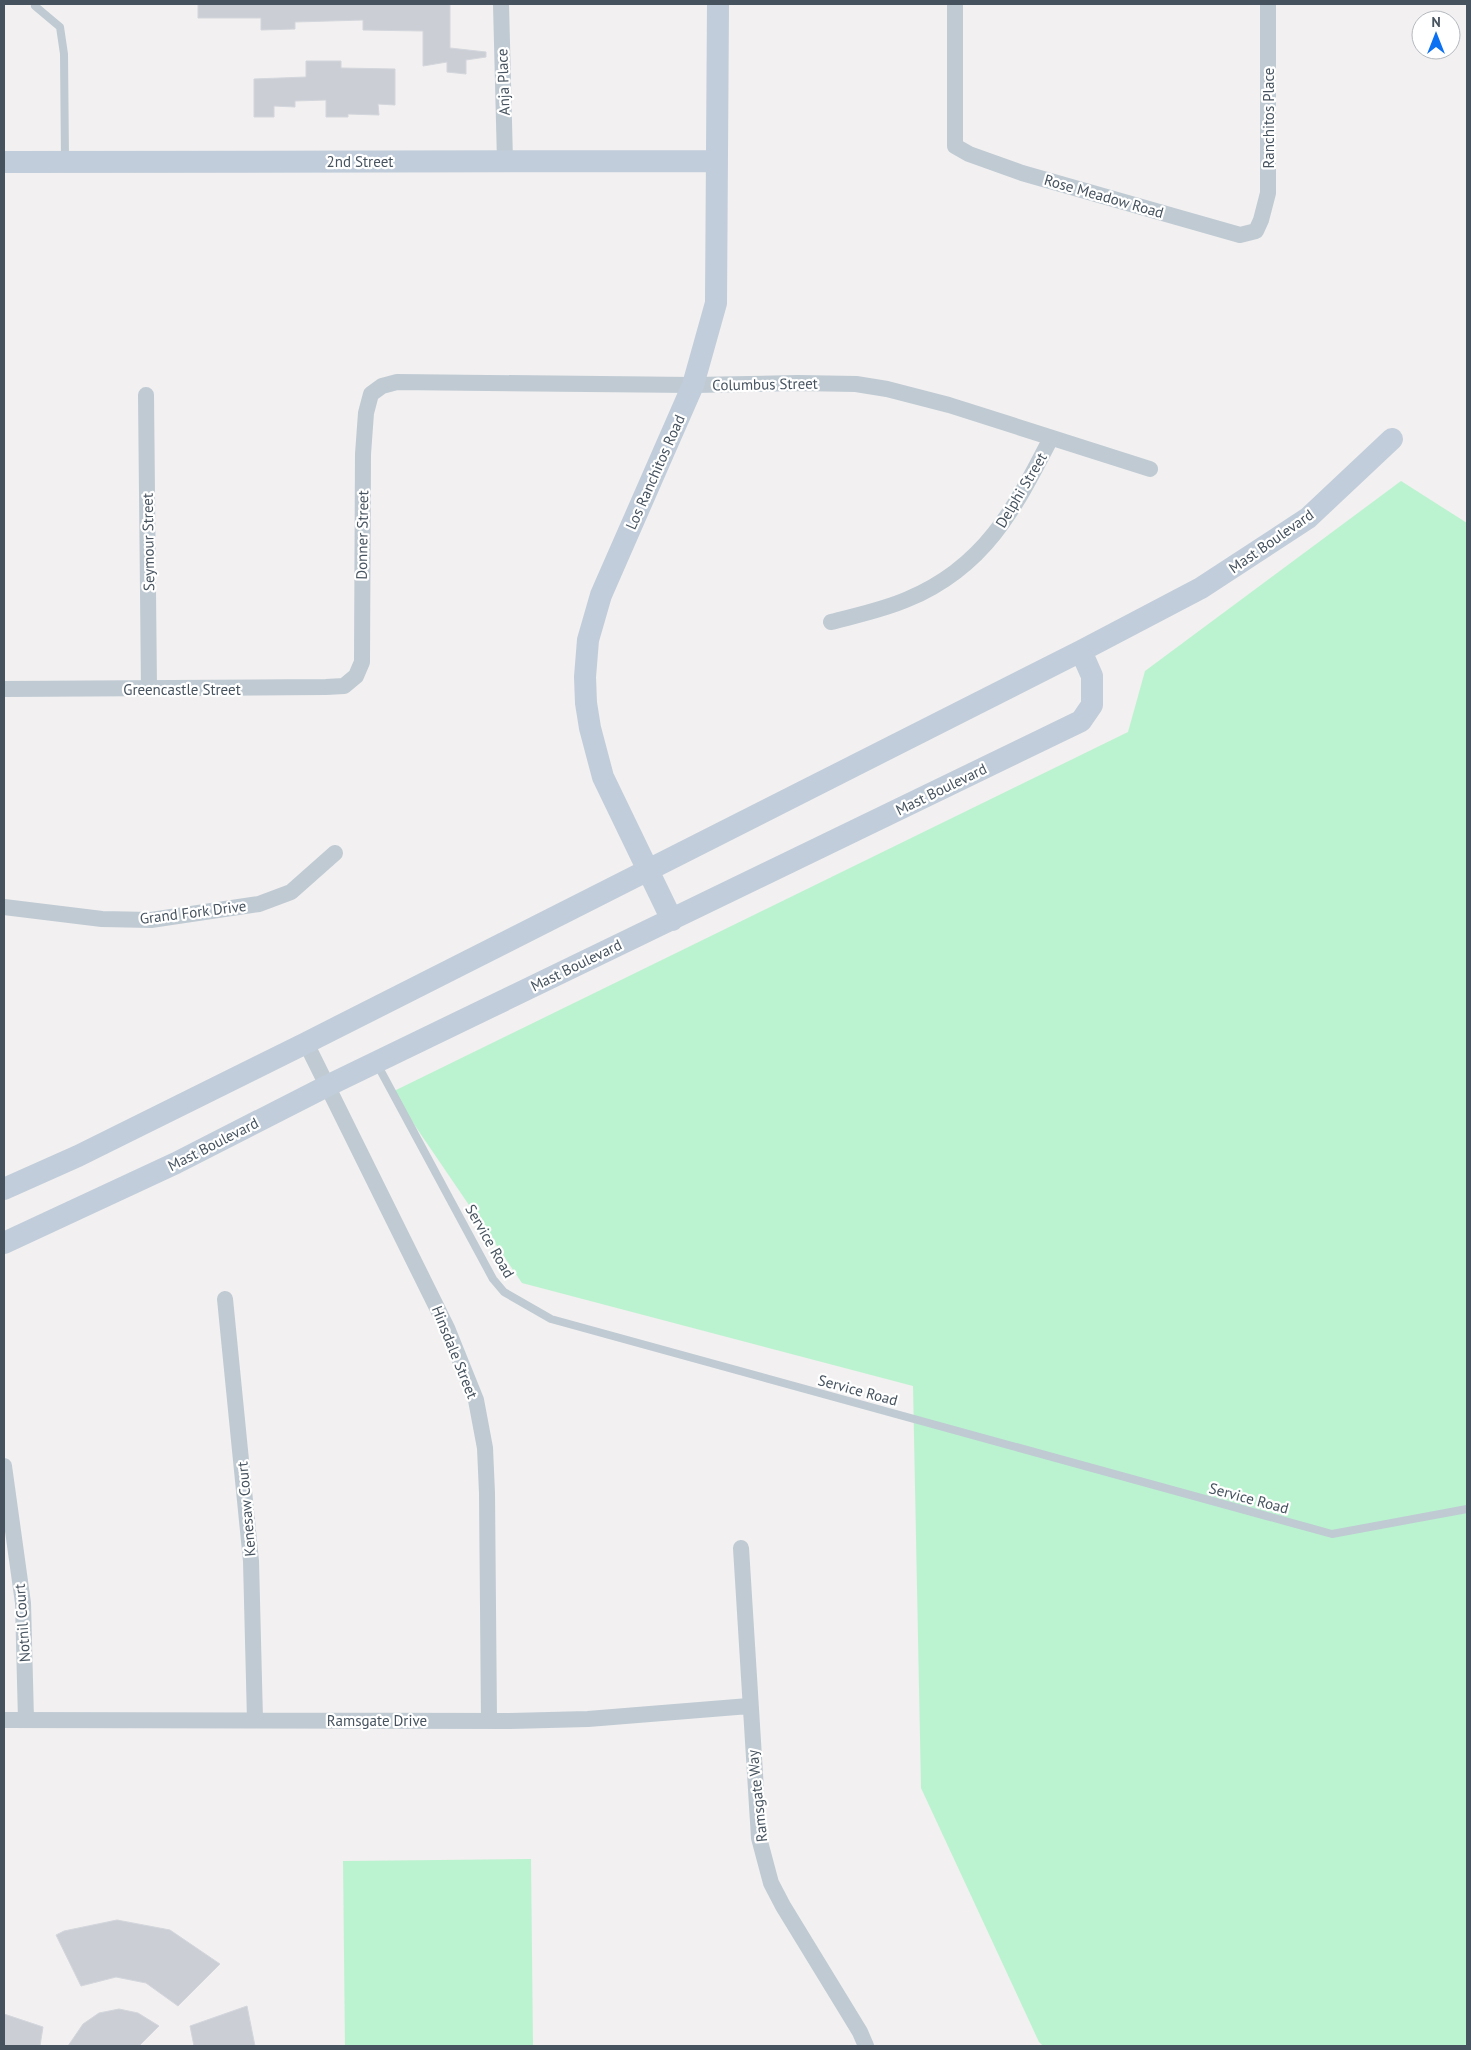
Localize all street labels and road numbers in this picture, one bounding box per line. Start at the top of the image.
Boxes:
street label: Anja Place [492,48,514,116]
street label: Ranchitos Place [1259,68,1278,168]
street label: 2nd Street [327,152,393,171]
street label: Rose Meadow Road [1042,170,1166,222]
street label: Columbus Street [712,374,818,394]
street label: Los Ranchitos Road [621,412,689,532]
street label: Delphi Street [991,449,1051,531]
street label: Donner Street [352,490,372,580]
street label: Seymour Street [138,493,158,591]
street label: Mast Boulevard [1225,505,1317,577]
street label: Greencastle Street [123,680,241,699]
street label: Mast Boulevard [892,759,990,819]
street label: Grand Fork Drive [139,896,247,928]
street label: Mast Boulevard [527,935,625,995]
street label: Mast Boulevard [165,1113,261,1175]
street label: Service Road [461,1201,519,1281]
street label: Hinsdale Street [428,1303,482,1401]
street label: Service Road [816,1370,900,1410]
street label: Kenesaw Court [232,1461,260,1557]
street label: Service Road [1207,1478,1291,1518]
street label: Notnil Court [10,1583,34,1663]
street label: Ramsgate Drive [327,1711,427,1730]
street label: Ramsgate Way [743,1749,771,1843]

